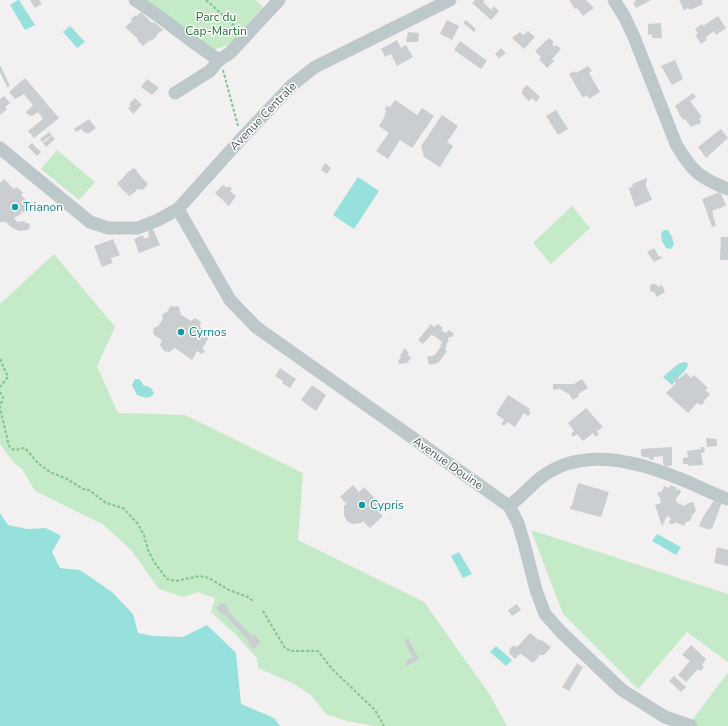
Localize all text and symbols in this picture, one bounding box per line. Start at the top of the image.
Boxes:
park label: Parc du Cap-Martin [185,9,247,39]
street label: Avenue Centrale [226,78,300,154]
place label: Trianon [23,199,63,215]
marker: Trianon [10,202,20,212]
place label: Cyrnos [189,324,227,340]
marker: Cyrnos [176,327,186,337]
street label: Avenue Douine [410,433,486,493]
place label: Cypris [370,497,404,513]
marker: Cypris [357,500,367,510]

